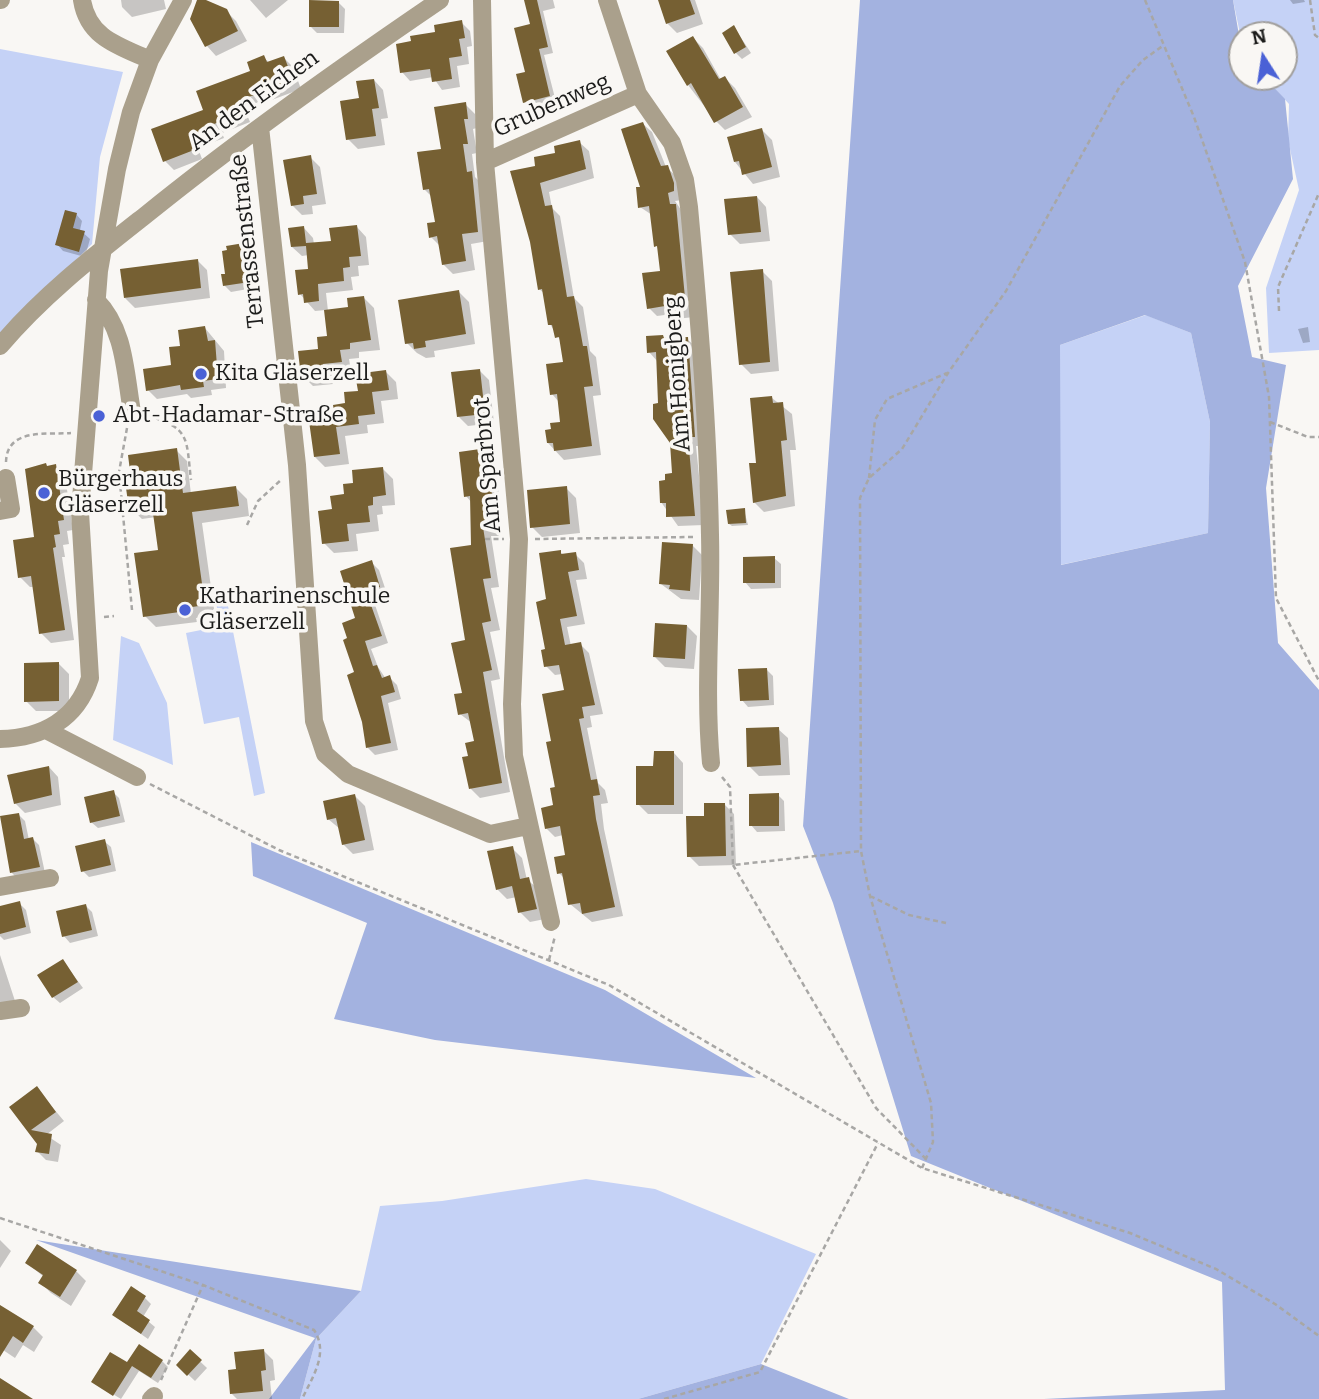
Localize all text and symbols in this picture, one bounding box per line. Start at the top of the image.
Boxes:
north arrow [1228,21,1298,91]
text: N [1249,24,1269,50]
street label: An den Eichen [184,45,324,157]
street label: Grubenweg [489,68,615,144]
street label: Terrassenstraße [225,153,271,329]
street label: Am Honigberg [659,295,697,453]
place label: Kita Gläserzell [215,360,369,388]
marker: Kita Gläserzell [193,366,209,382]
street label: Am Sparbrot [468,396,508,534]
place label: Abt-Hadamar-Straße [113,402,344,430]
marker: Abt-Hadamar-Straße [91,408,107,424]
place label: Bürgerhaus Gläserzell [58,466,183,520]
marker: Bürgerhaus Gläserzell [36,485,52,501]
place label: Katharinenschule Gläserzell [199,583,390,637]
marker: Katharinenschule Gläserzell [177,602,193,618]

